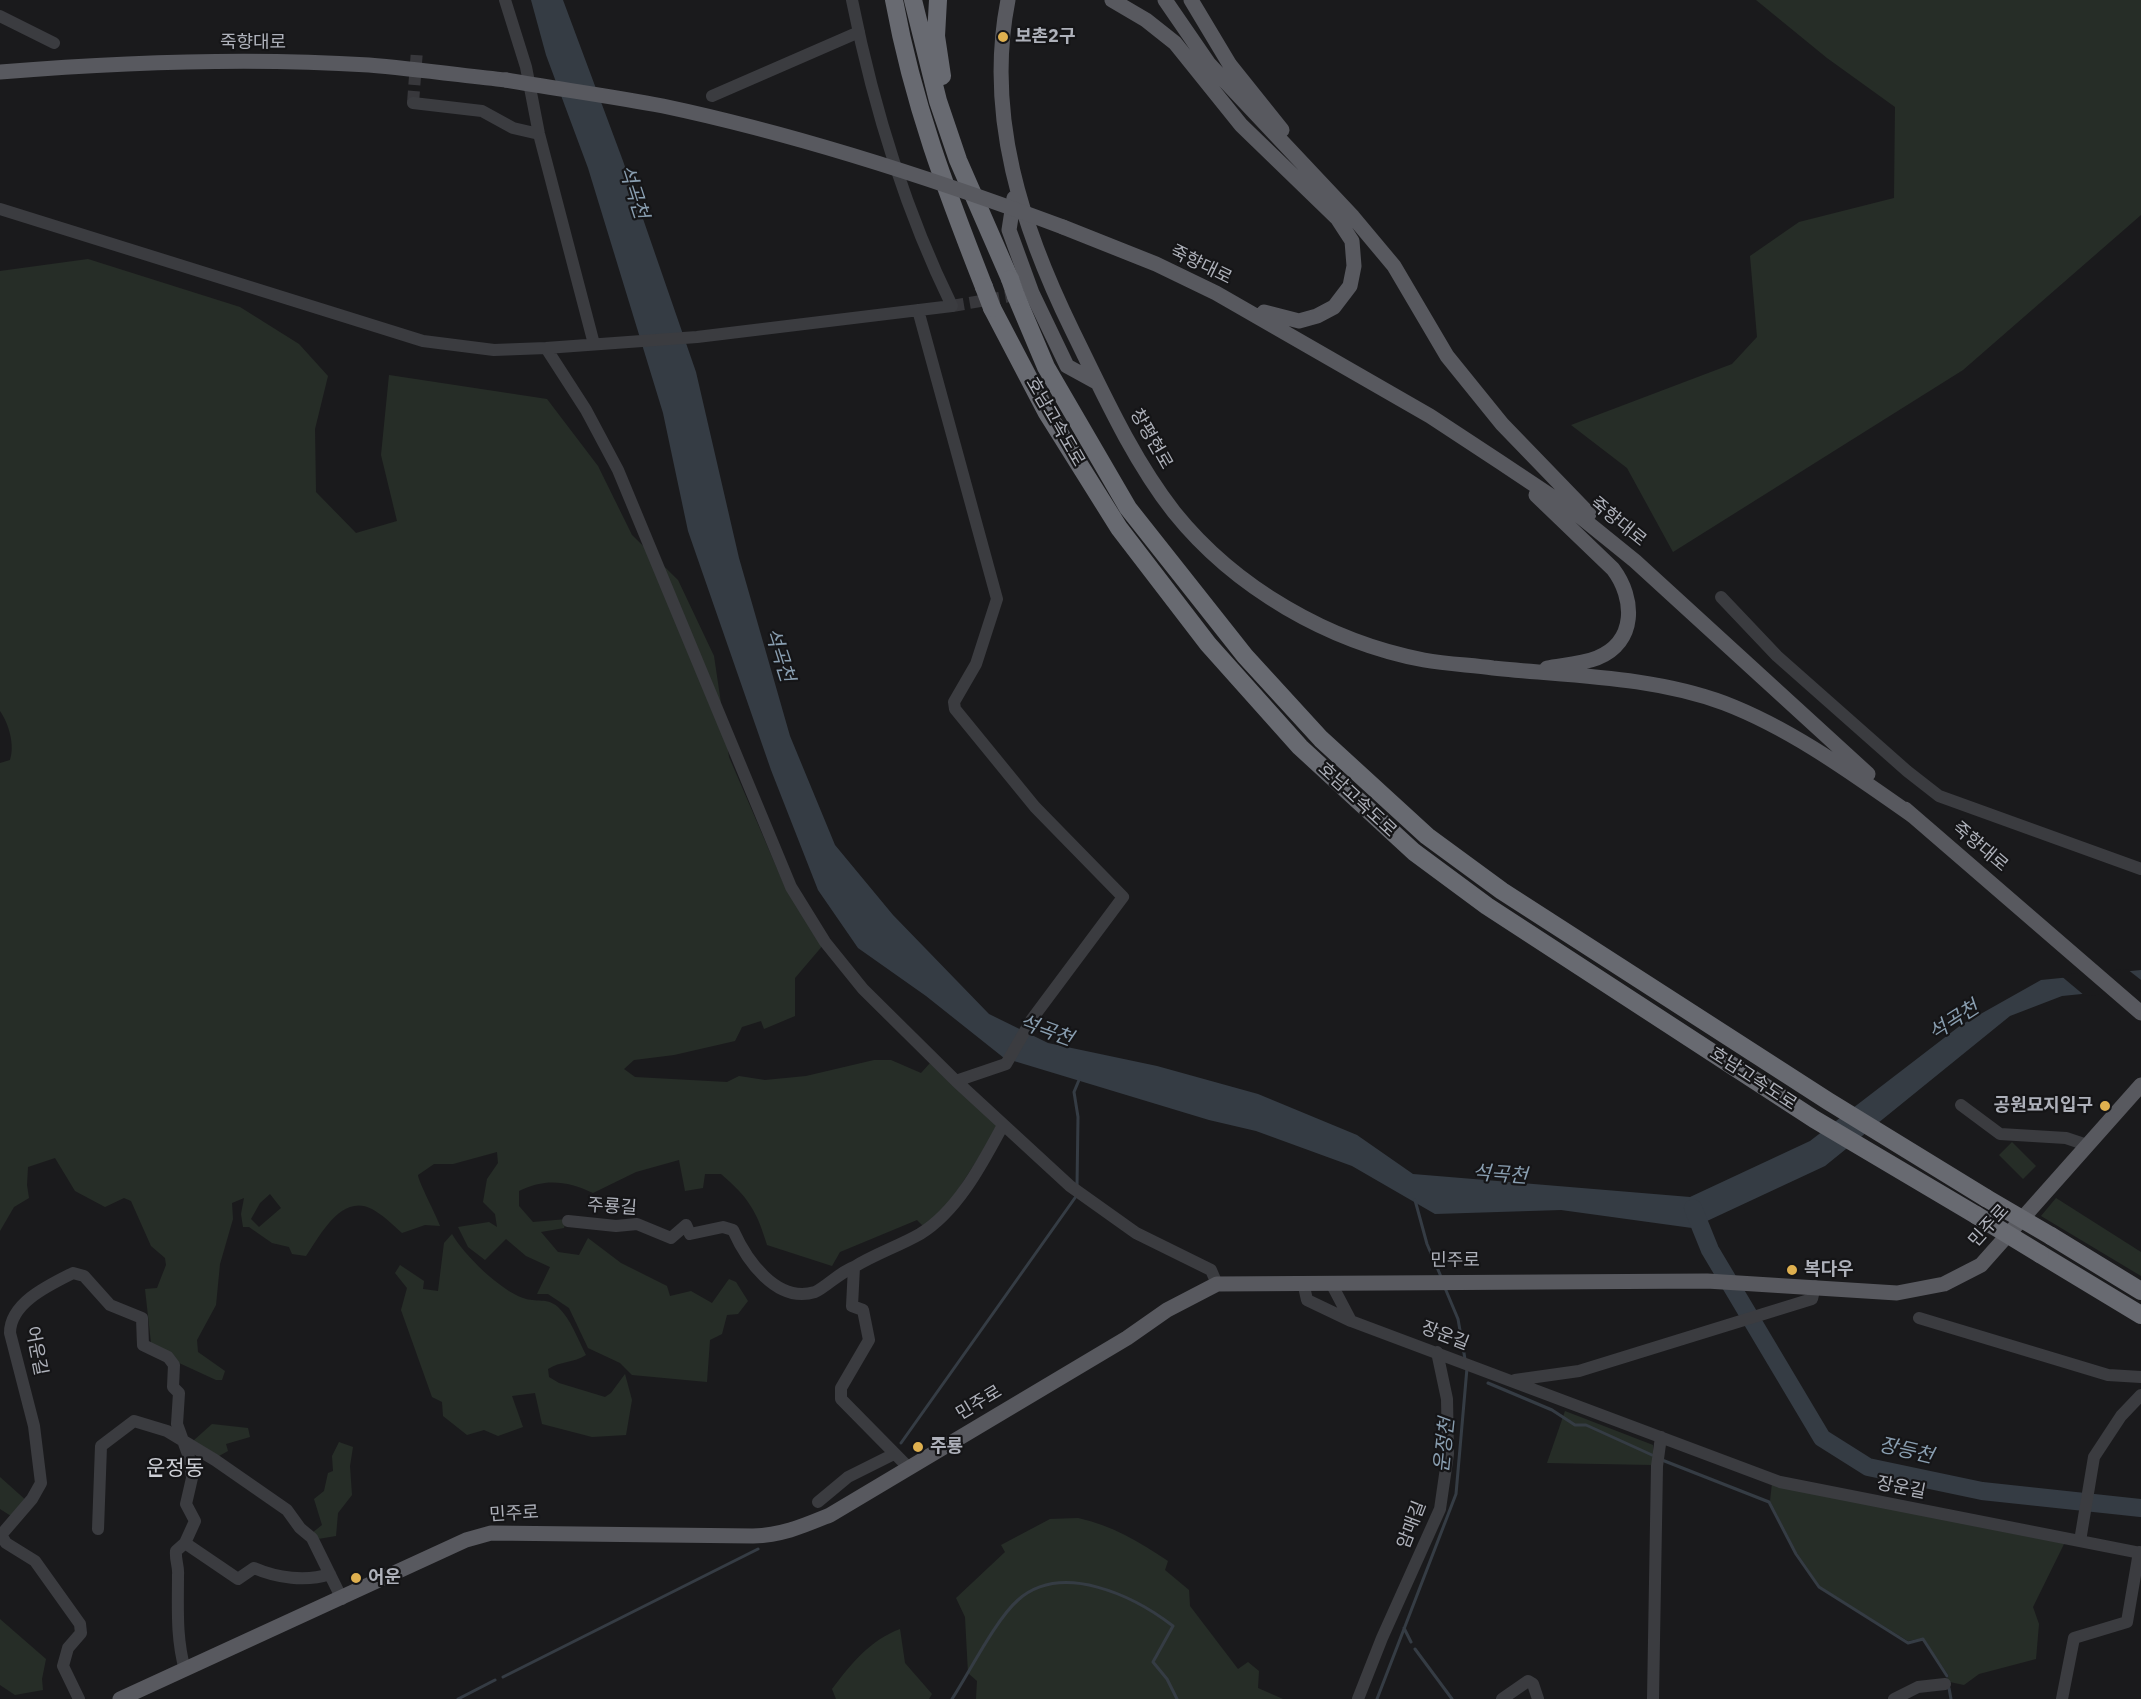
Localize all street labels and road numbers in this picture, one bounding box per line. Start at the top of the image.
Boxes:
street label: 죽향대로 [220,32,286,54]
street label: 죽향대로 [1166,241,1236,289]
street label: 호남고속도로 [1021,374,1089,470]
street label: 창평현로 [1125,405,1177,473]
street label: 죽향대로 [1585,493,1651,551]
street label: 호남고속도로 [1313,758,1401,842]
street label: 죽향대로 [1948,817,2012,877]
street label: 호남고속도로 [1705,1043,1801,1115]
street label: 주룡길 [586,1194,638,1220]
street label: 민주로 [1964,1200,2014,1252]
street label: 민주로 [1430,1250,1480,1272]
street label: 장운길 [1418,1317,1472,1355]
street label: 어운길 [21,1325,51,1377]
street label: 민주로 [952,1381,1006,1425]
street label: 장운길 [1875,1473,1927,1503]
street label: 암매길 [1393,1498,1431,1552]
street label: 민주로 [489,1502,539,1526]

